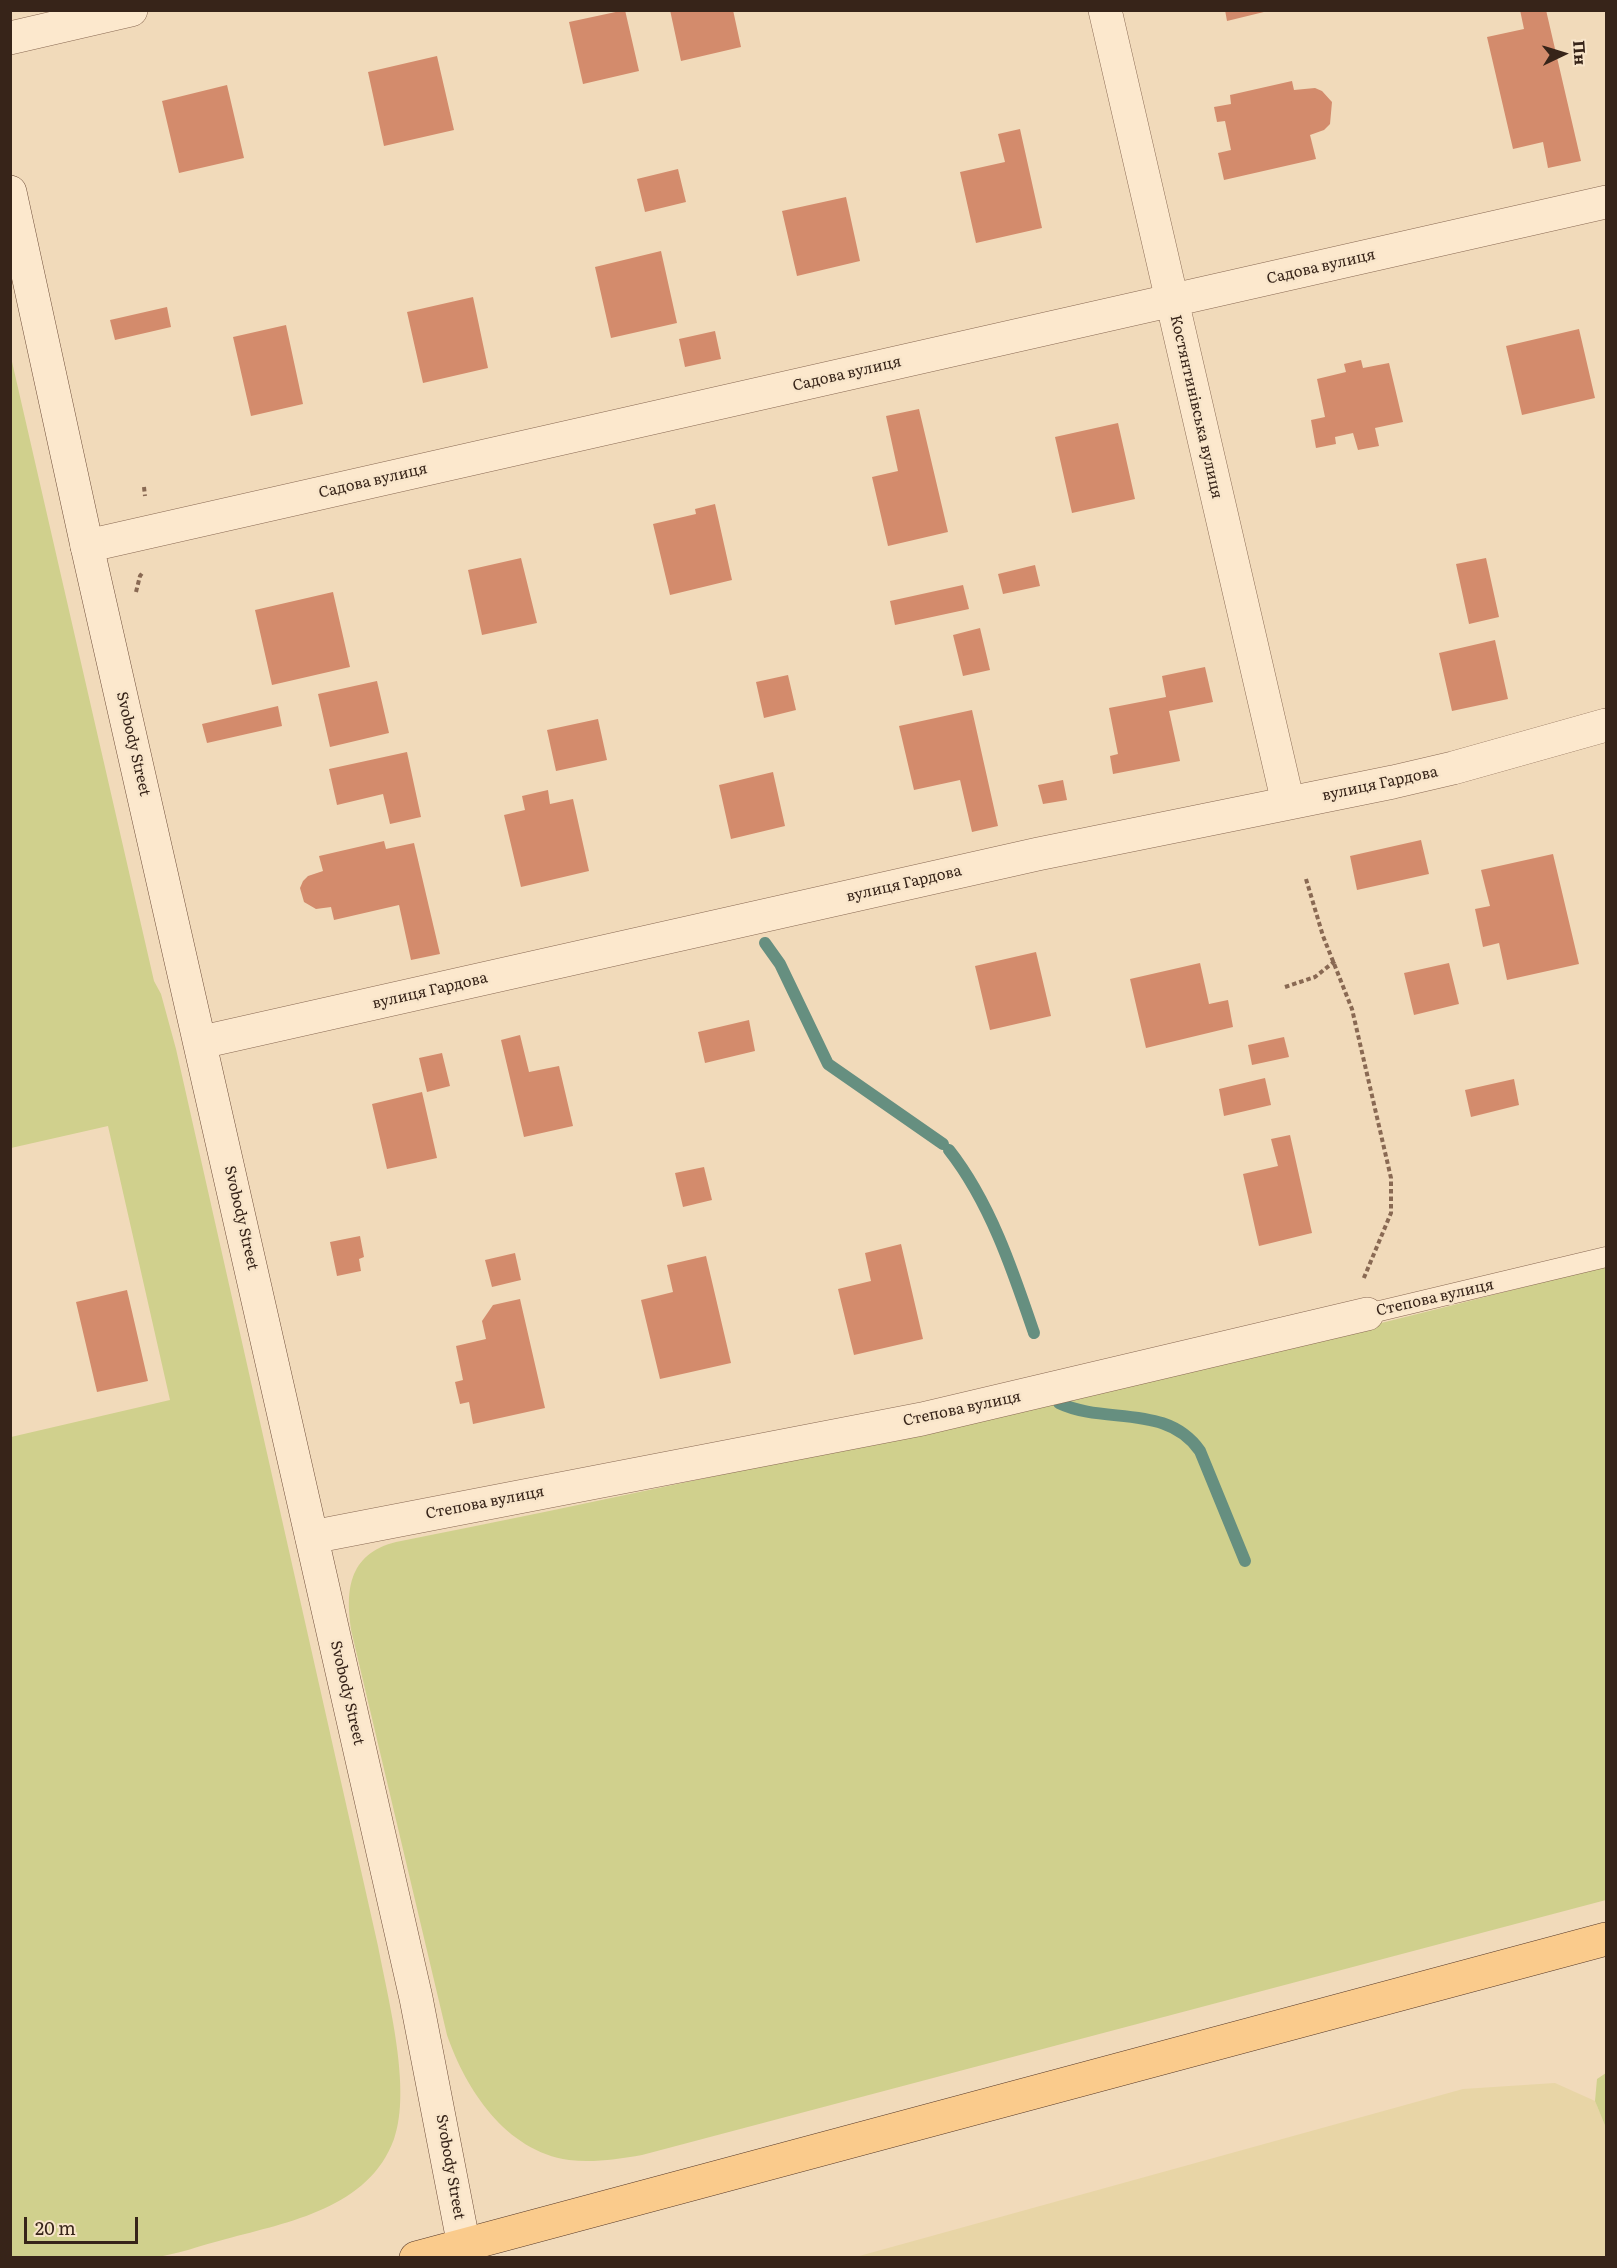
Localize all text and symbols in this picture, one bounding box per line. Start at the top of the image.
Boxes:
north arrow [1533,24,1593,84]
text: Пн [1568,39,1594,66]
street label: Садова вулиця [1265,246,1377,288]
street label: Костянтинівська вулиця [1166,313,1226,501]
street label: Садова вулиця [791,353,903,395]
street label: Садова вулиця [317,460,429,502]
street label: Svobody Street [112,690,154,798]
street label: вулиця Гардова [1320,763,1440,805]
street label: вулиця Гардова [845,862,963,906]
street label: вулиця Гардова [371,969,489,1013]
street label: Svobody Street [220,1164,262,1272]
street label: Степова вулиця [1374,1276,1496,1320]
street label: Степова вулиця [901,1388,1023,1430]
street label: Степова вулиця [424,1483,546,1523]
street label: Svobody Street [326,1639,368,1747]
street label: Svobody Street [432,2113,468,2221]
scale bar [27,2205,141,2243]
text: 20 m [35,2214,76,2241]

